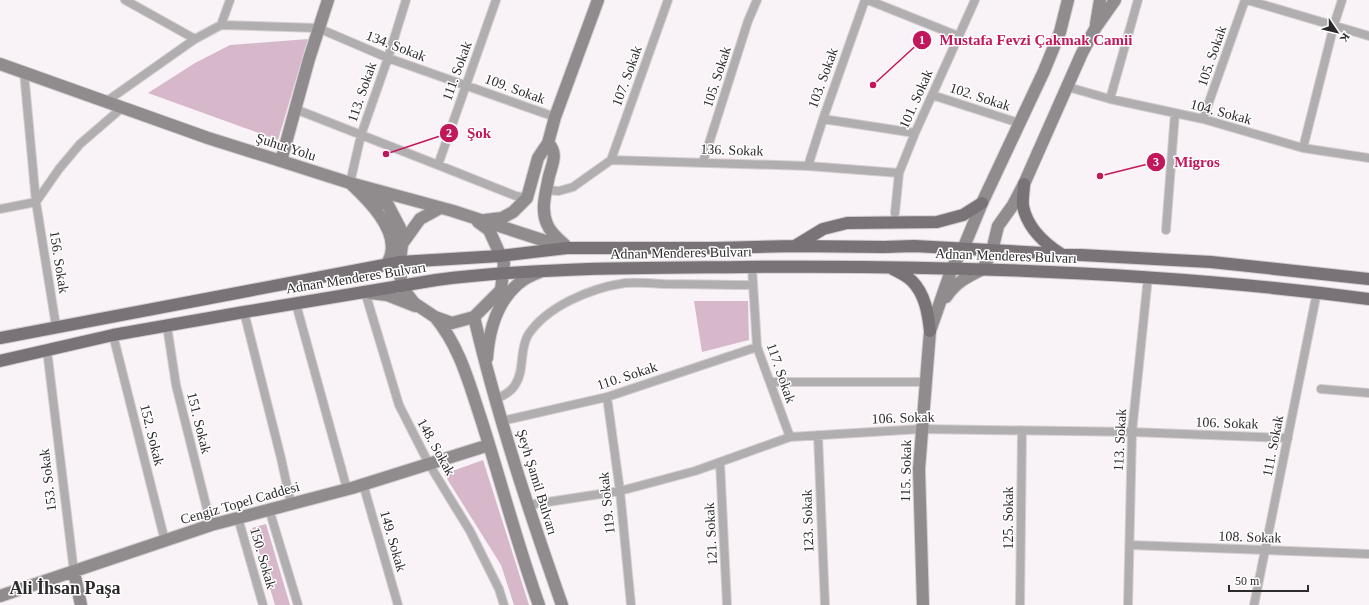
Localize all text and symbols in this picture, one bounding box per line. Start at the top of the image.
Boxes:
north arrow [1317,12,1357,52]
street label: 105. Sokak [1195,24,1229,88]
callout: Mustafa Fevzi Çakmak Camii [912,27,1141,54]
street label: 134. Sokak [364,28,428,64]
text: K [1338,31,1353,45]
text: Mustafa Fevzi Çakmak Camii [940,32,1132,48]
text: 1 [919,33,925,47]
street label: 111. Sokak [439,39,475,103]
street label: 107. Sokak [609,44,645,108]
street label: 105. Sokak [700,45,734,109]
street label: 103. Sokak [805,46,841,110]
street label: 113. Sokak [345,60,379,124]
street label: 101. Sokak [896,67,936,131]
street label: 109. Sokak [483,71,547,107]
street label: 102. Sokak [948,80,1012,114]
street label: 104. Sokak [1189,97,1253,127]
callout: Şok [439,119,499,146]
text: Şok [467,125,492,141]
text: 2 [446,126,452,140]
street label: Şuhut Yolu [254,130,318,164]
street label: 136. Sokak [700,141,764,159]
callout: Migros [1146,148,1228,175]
text: Migros [1174,154,1220,170]
text: 3 [1153,155,1159,169]
street label: 156. Sokak [47,230,71,294]
street label: Adnan Menderes Bulvarı [610,244,752,262]
street label: Adnan Menderes Bulvarı [935,246,1077,266]
street label: Adnan Menderes Bulvarı [285,260,427,296]
street label: 117. Sokak [764,341,798,405]
street label: 110. Sokak [595,359,659,393]
street label: 151. Sokak [184,391,214,455]
street label: 152. Sokak [137,403,167,467]
street label: 113. Sokak [1111,408,1129,472]
street label: 106. Sokak [871,409,935,427]
street label: 106. Sokak [1195,414,1259,432]
street label: 111. Sokak [1260,414,1286,478]
street label: 148. Sokak [414,416,458,478]
street label: Şeyh Şamil Bulvarı [514,427,560,537]
street label: 115. Sokak [898,440,914,502]
street label: 153. Sokak [37,448,59,512]
street label: 119. Sokak [596,471,618,535]
street label: Cengiz Topel Caddesi [179,479,301,527]
street label: 125. Sokak [1001,487,1016,550]
street label: 123. Sokak [799,489,817,553]
street label: 121. Sokak [702,502,720,566]
street label: 149. Sokak [377,509,409,573]
street label: 150. Sokak [247,526,279,590]
street label: 108. Sokak [1218,528,1282,546]
scale bar [1229,567,1308,593]
text: 50 m [1235,574,1260,588]
district label: Ali İhsan Paşa [9,578,121,598]

